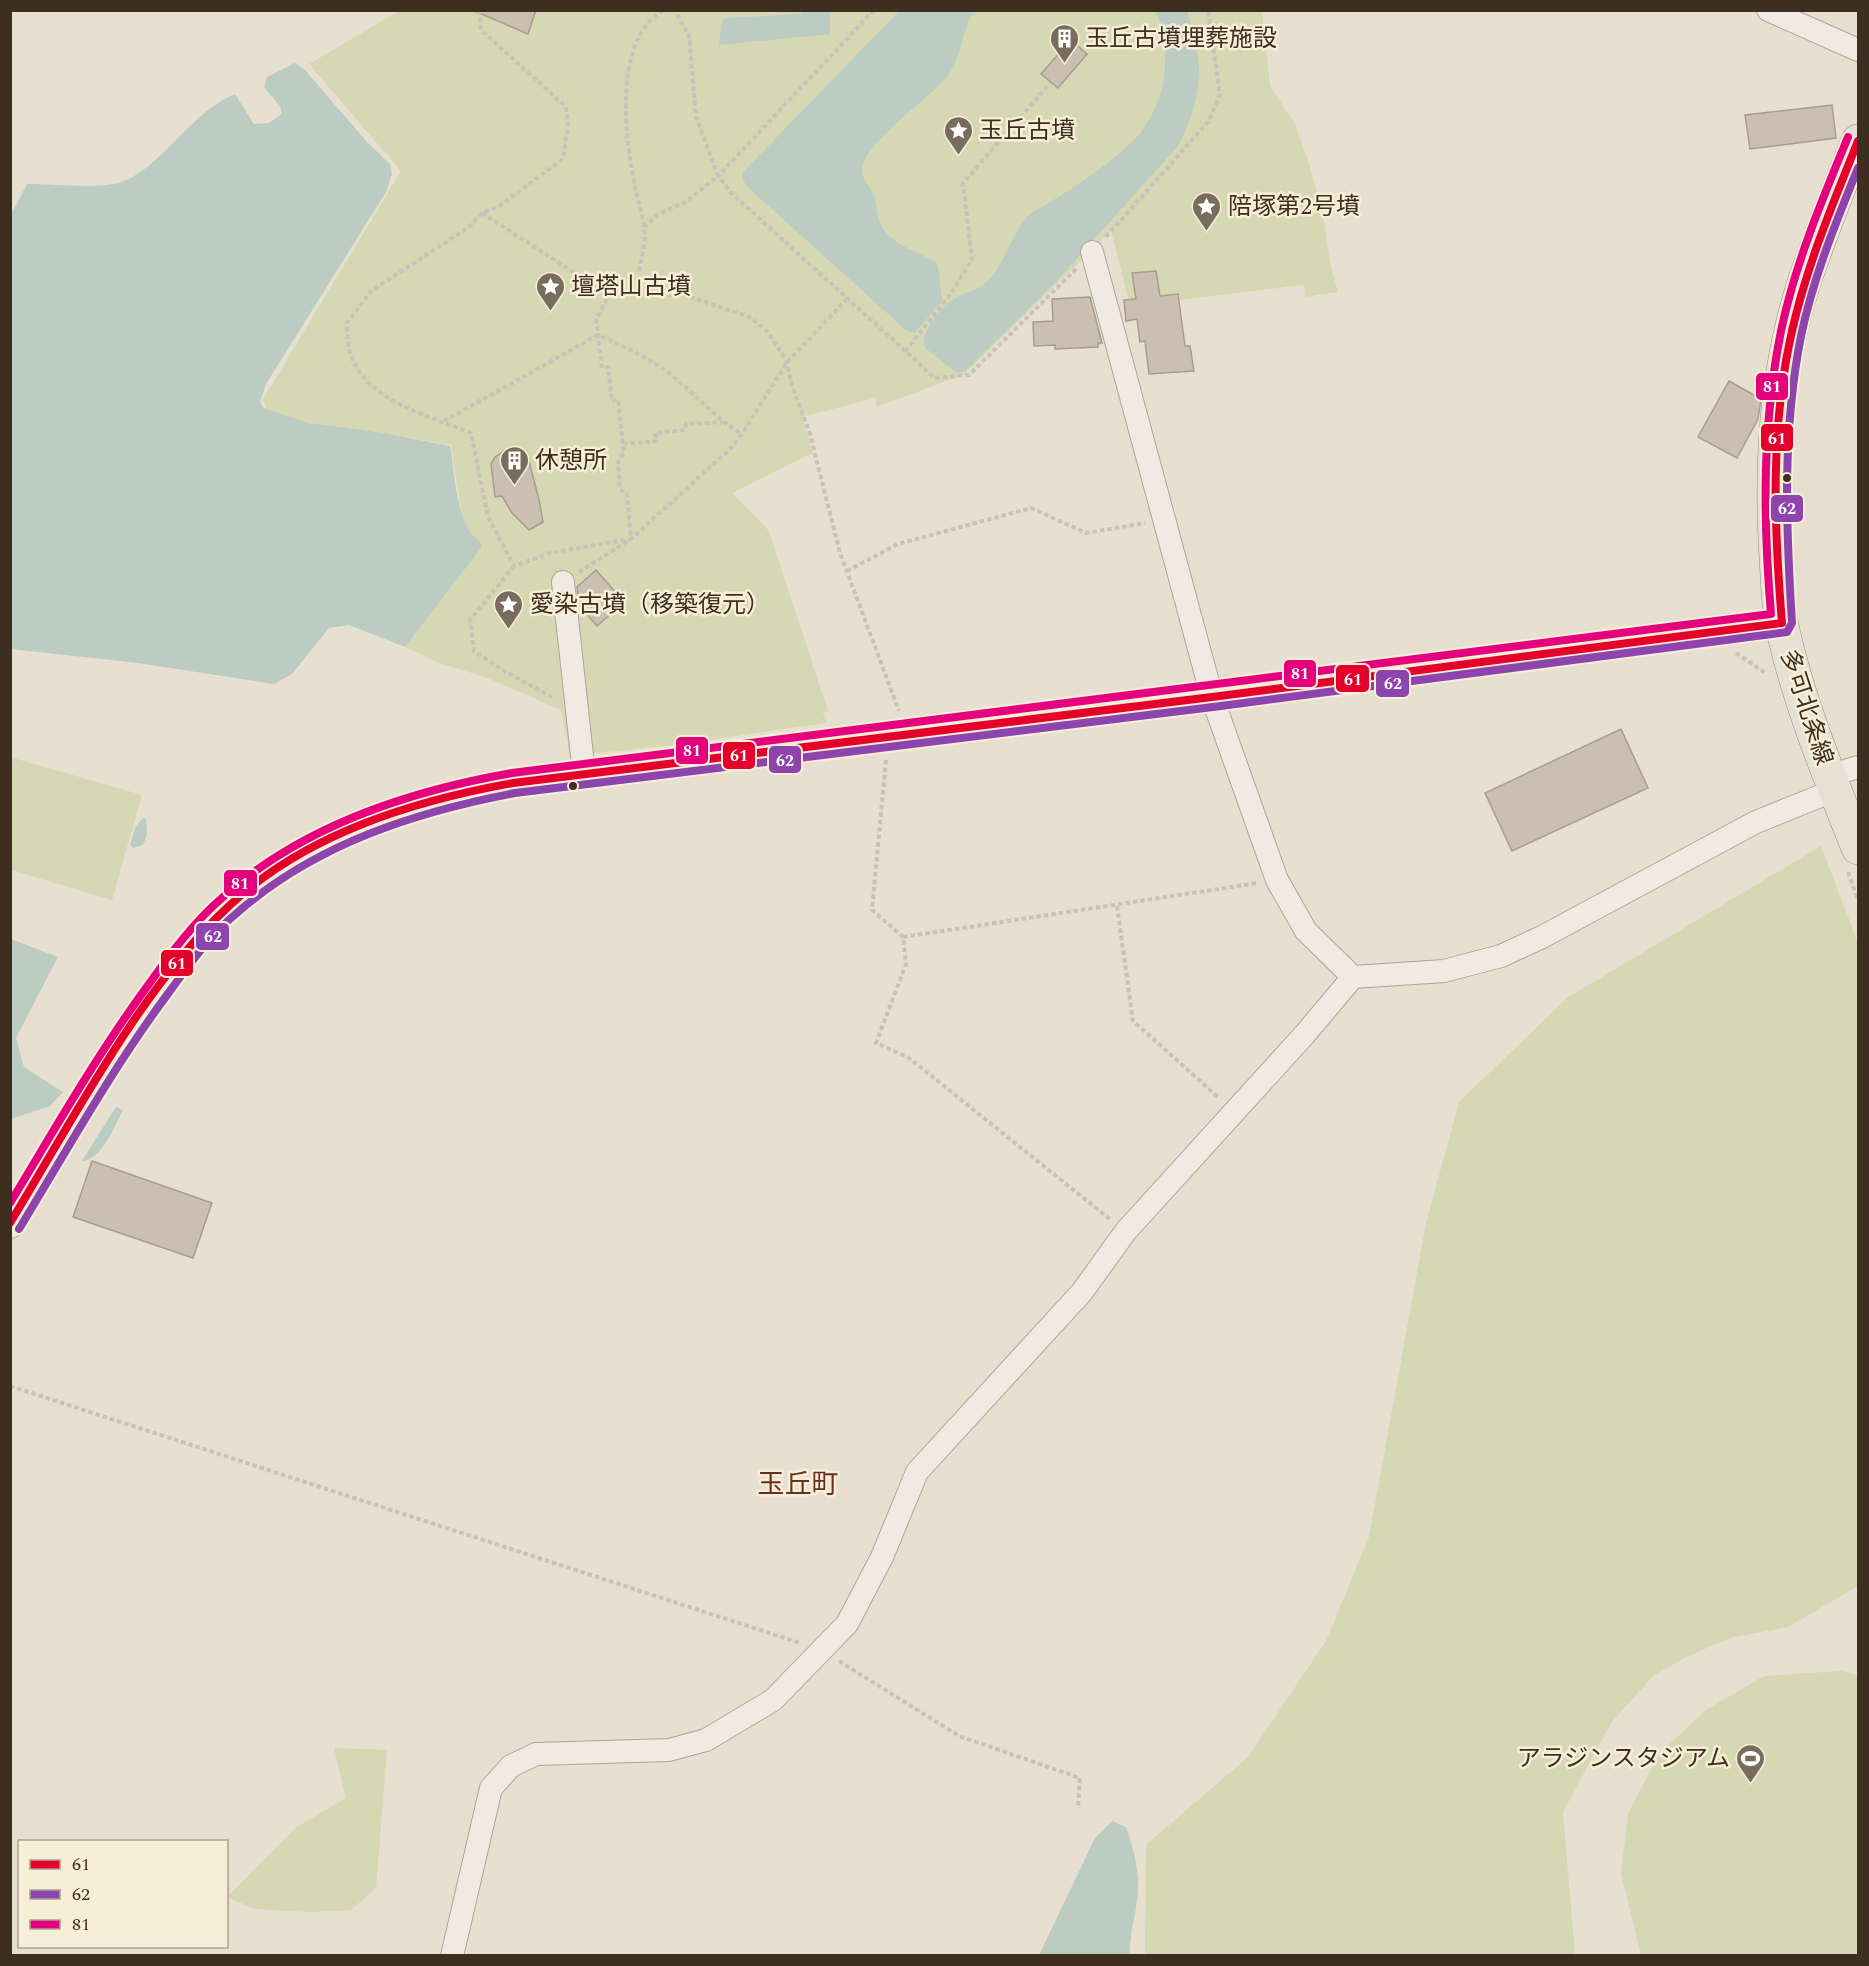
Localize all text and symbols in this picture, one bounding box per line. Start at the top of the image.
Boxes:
place label: 玉丘古墳埋葬施設 [1085,21,1277,57]
building icon: 玉丘古墳埋葬施設 [1048,22,1080,64]
place label: 玉丘古墳 [979,113,1075,149]
place icon: 玉丘古墳 [942,114,974,156]
place label: 陪塚第2号墳 [1228,189,1360,225]
place icon: 陪塚第2号墳 [1191,190,1223,232]
place label: 壇塔山古墳 [571,269,691,305]
place icon: 壇塔山古墳 [534,270,566,312]
line badge: 81 [1755,372,1789,401]
text: 81 [1763,375,1781,399]
line badge: 61 [1760,423,1794,452]
text: 61 [1768,427,1786,451]
place label: 休憩所 [535,443,607,479]
building icon: 休憩所 [498,444,530,486]
unlabelled marker [1781,472,1793,484]
line badge: 62 [1770,494,1804,523]
text: 62 [1778,497,1796,521]
place label: 愛染古墳（移築復元） [530,587,770,623]
place icon: 愛染古墳（移築復元） [493,588,525,630]
street label: 多可北条線 [1770,645,1842,770]
line badge: 81 [1283,659,1317,688]
text: 81 [1291,662,1309,686]
line badge: 61 [1335,664,1370,693]
text: 61 [1344,668,1362,692]
line badge: 62 [1375,669,1410,698]
text: 62 [1384,672,1402,696]
line badge: 81 [675,736,709,765]
text: 81 [683,739,701,763]
line badge: 61 [722,741,756,770]
text: 61 [730,744,748,768]
line badge: 62 [768,745,802,774]
text: 62 [776,749,794,773]
unlabelled marker [567,780,579,792]
line badge: 81 [223,869,258,897]
text: 81 [231,872,249,896]
line badge: 62 [195,922,230,951]
text: 62 [204,925,222,949]
line badge: 61 [160,949,194,977]
text: 61 [168,952,186,976]
district label: 玉丘町 [758,1464,839,1506]
place label: アラジンスタジアム [1517,1741,1730,1777]
sports icon: アラジンスタジアム [1735,1742,1767,1784]
legend [18,1840,228,1948]
text: 61 [72,1851,90,1878]
text: 62 [72,1881,90,1908]
text: 81 [72,1911,90,1938]

